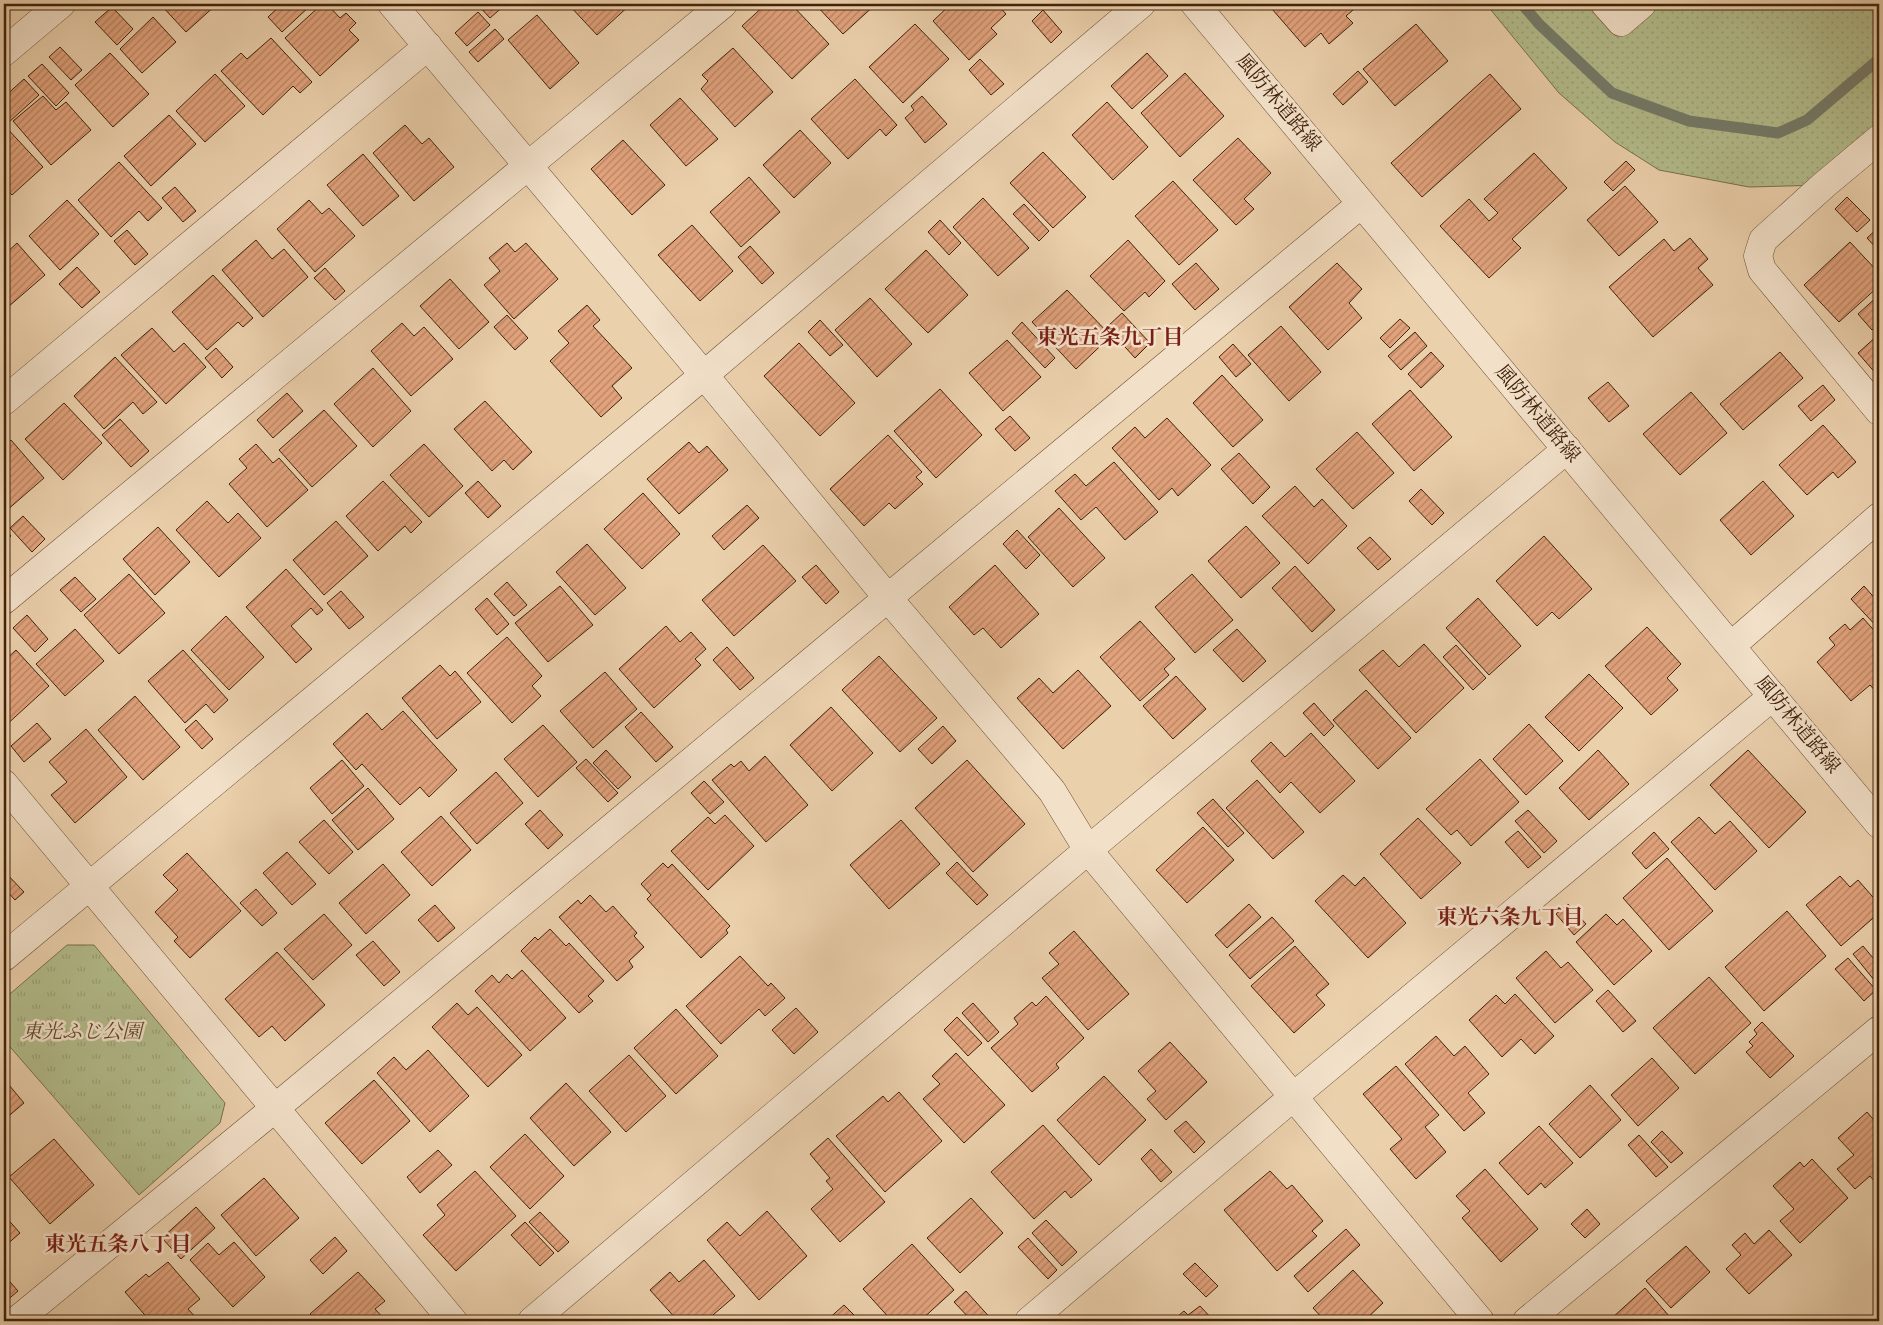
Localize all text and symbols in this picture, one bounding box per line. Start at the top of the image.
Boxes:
street label: 風防林道路線 [1230,49,1326,157]
district label: 東光五条九丁目 [1037,325,1184,351]
street label: 風防林道路線 [1489,360,1585,468]
street label: 風防林道路線 [1749,671,1845,779]
district label: 東光六条九丁目 [1437,905,1584,931]
park label: 東光ふじ公園 [22,1020,145,1045]
district label: 東光五条八丁目 [45,1232,192,1258]

